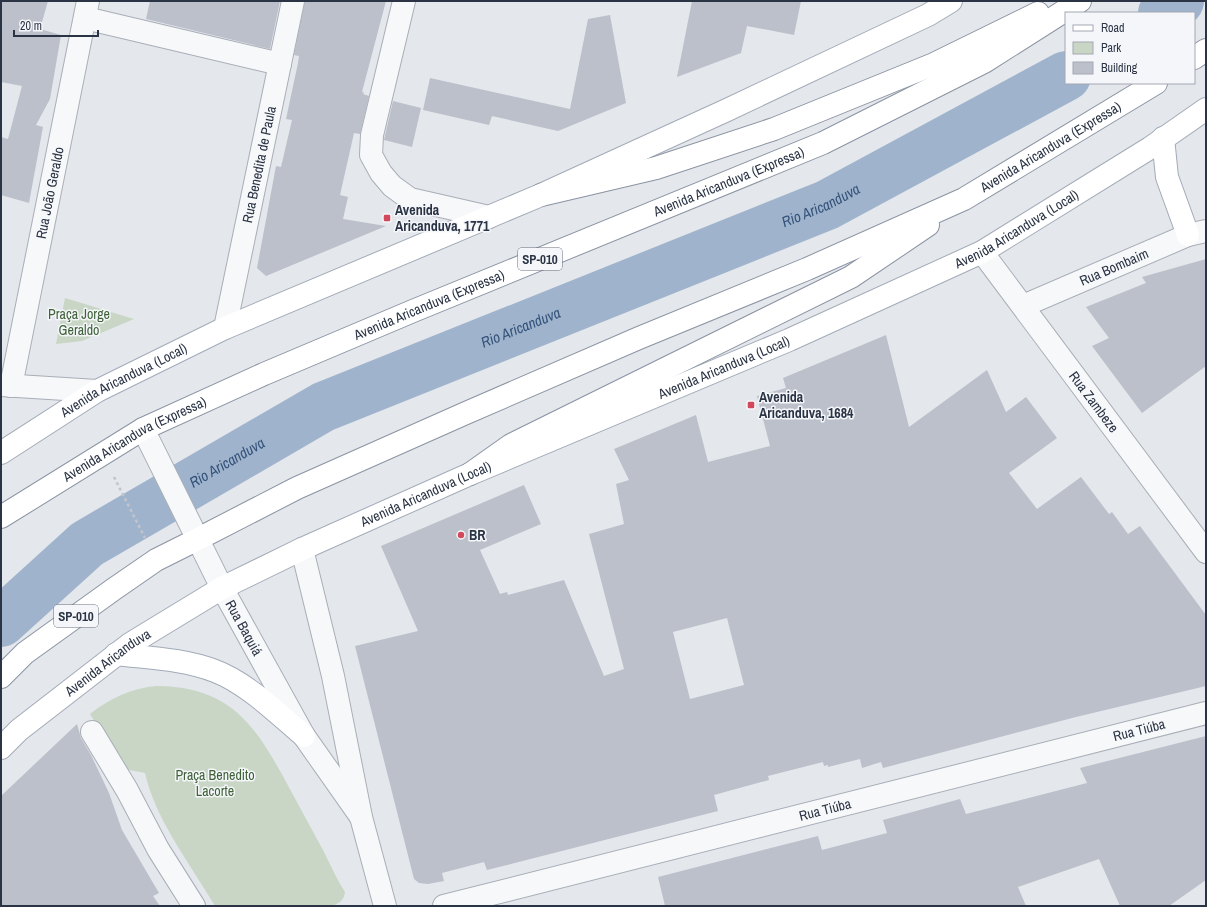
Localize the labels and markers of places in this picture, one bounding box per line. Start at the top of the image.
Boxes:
place label: Avenida Aricanduva, 1771 [395,201,490,235]
marker: Avenida Aricanduva, 1771 [382,213,392,223]
place label: Avenida Aricanduva, 1684 [759,388,854,422]
marker: Avenida Aricanduva, 1684 [746,400,756,410]
place label: BR [469,526,486,544]
marker: BR [456,530,466,540]

